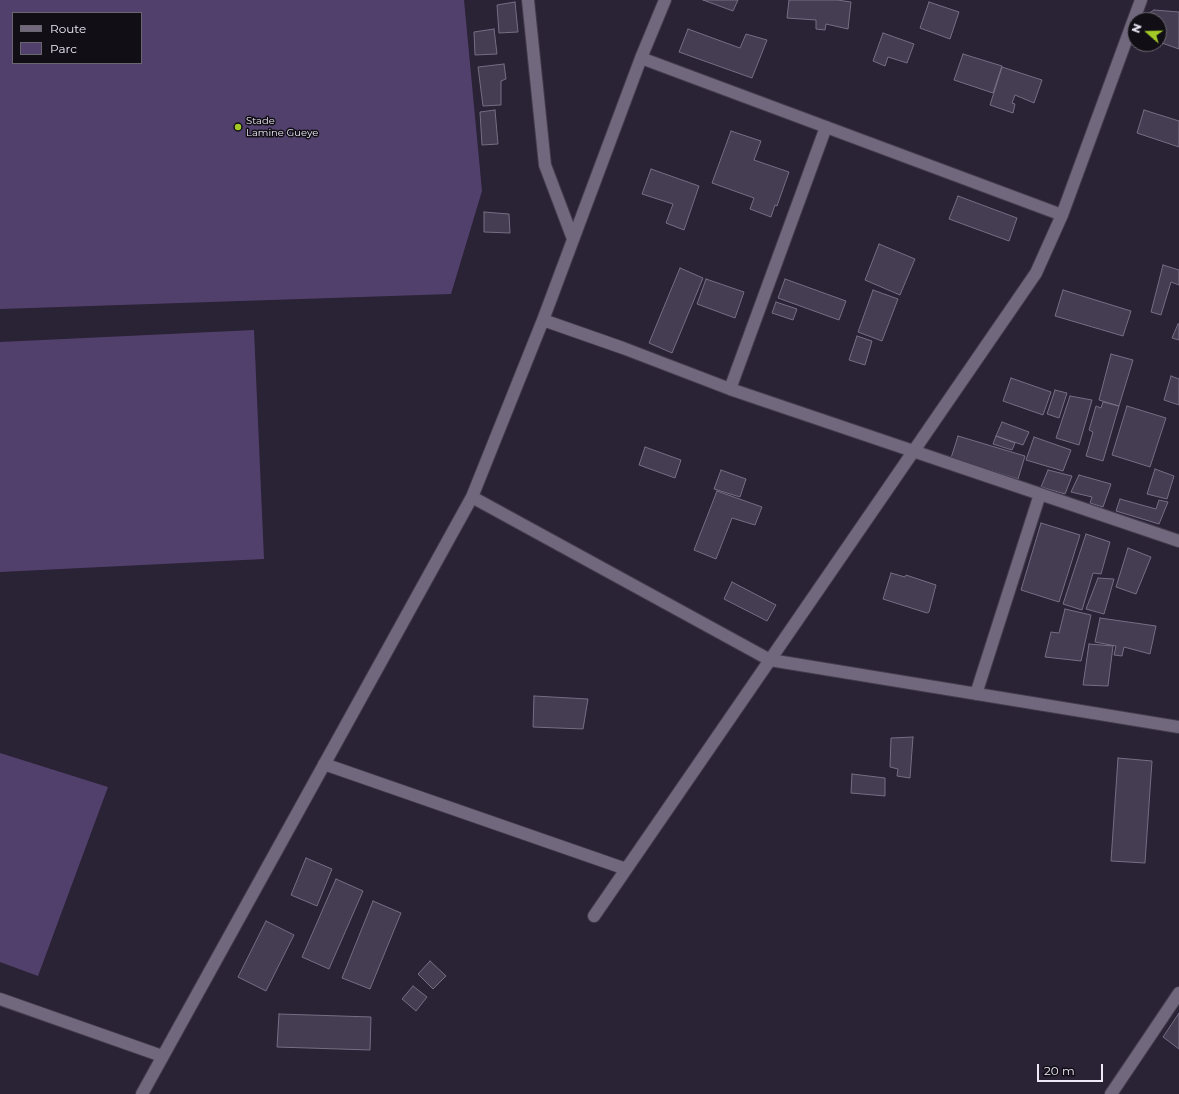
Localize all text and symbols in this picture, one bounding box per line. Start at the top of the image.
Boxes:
legend [12,12,142,64]
north arrow [1127,12,1167,52]
text: Route [50,21,86,36]
text: N [1129,22,1145,35]
text: Parc [50,41,77,56]
place label: Stade Lamine Gueye [246,115,318,138]
marker: Stade Lamine Gueye [233,122,243,132]
scale bar [1039,1056,1105,1082]
text: 20 m [1044,1063,1075,1078]

